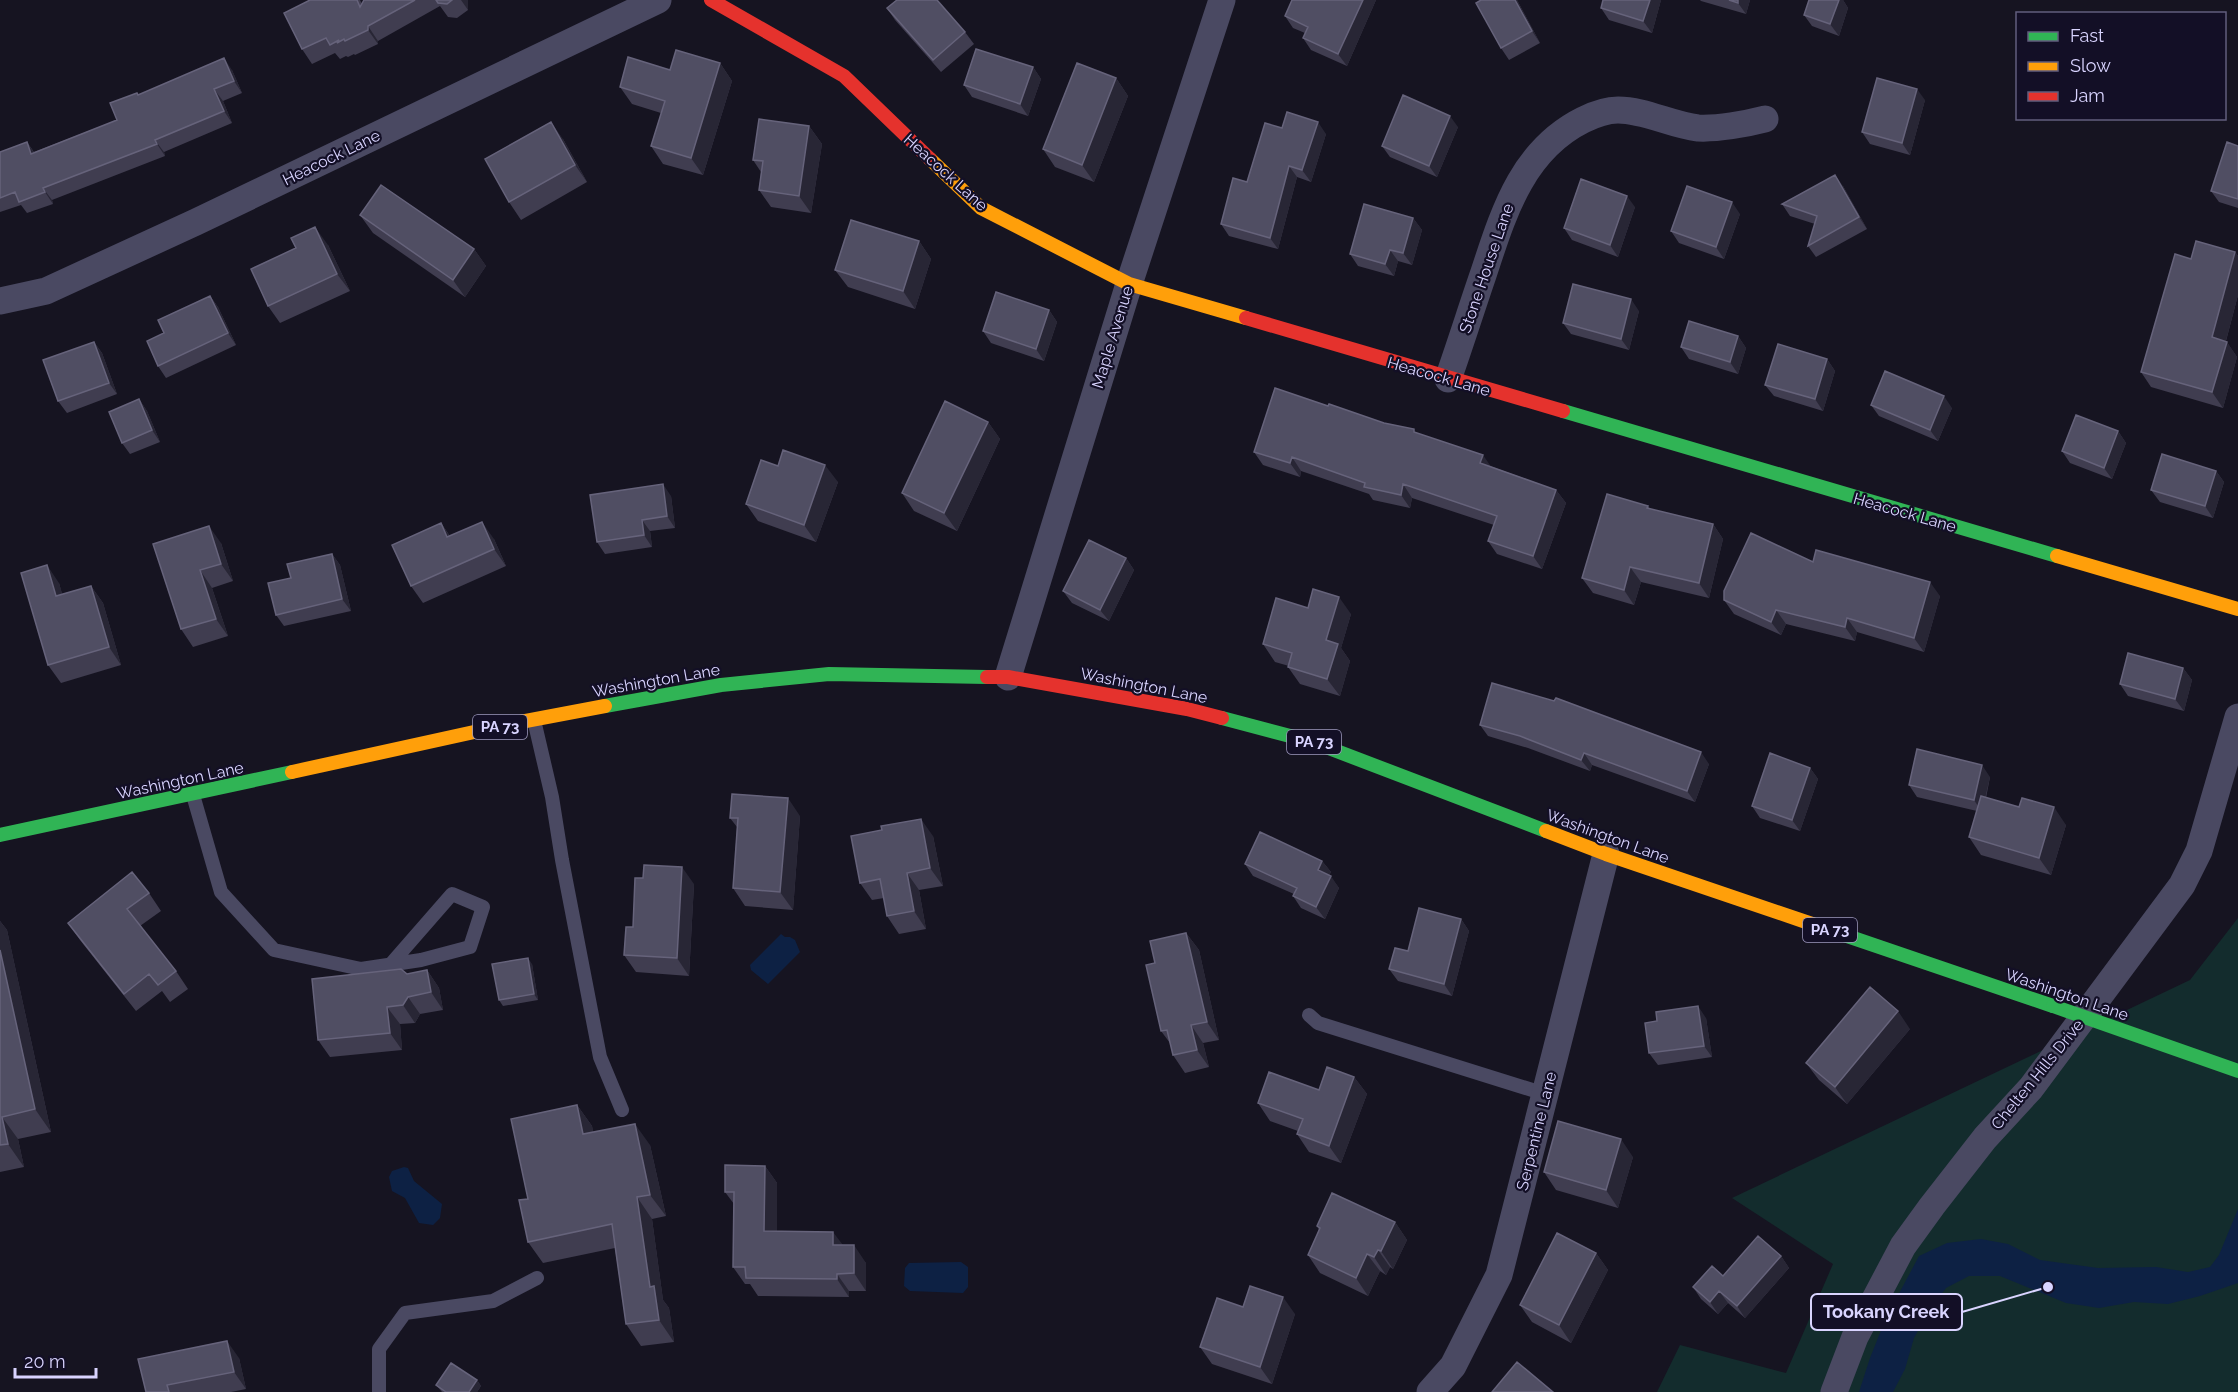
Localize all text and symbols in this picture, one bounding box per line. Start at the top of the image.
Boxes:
legend [2016,12,2226,120]
text: Fast [2070,25,2104,46]
text: Slow [2070,55,2111,76]
text: Jam [2070,85,2105,106]
street label: Heacock Lane [279,126,383,189]
street label: Heacock Lane [900,130,991,215]
street label: Stone House Lane [1455,201,1518,335]
street label: Maple Avenue [1088,284,1137,391]
street label: Heacock Lane [1385,353,1492,400]
street label: Heacock Lane [1851,489,1958,536]
street label: Washington Lane [591,660,721,701]
street label: Washington Lane [1079,664,1209,707]
road number: PA 73 [473,715,527,739]
road number: PA 73 [1287,730,1341,754]
street label: Washington Lane [115,758,245,803]
street label: Washington Lane [1544,805,1672,868]
road number: PA 73 [1803,918,1857,942]
street label: Washington Lane [2003,964,2131,1025]
street label: Chelten Hills Drive [1987,1015,2088,1133]
street label: Serpentine Lane [1513,1070,1560,1192]
callout: Tookany Creek [1811,1294,1962,1330]
text: Tookany Creek [1823,1301,1950,1322]
scale bar [15,1341,96,1379]
text: 20 m [24,1351,66,1372]

